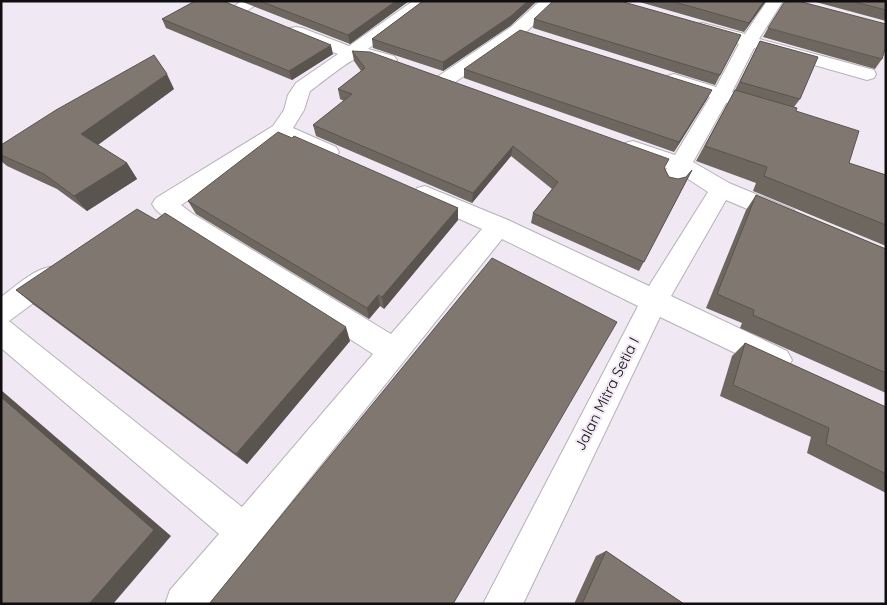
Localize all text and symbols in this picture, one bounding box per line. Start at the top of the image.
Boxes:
street label: Jalan Mitra Setia I [570,334,643,454]

